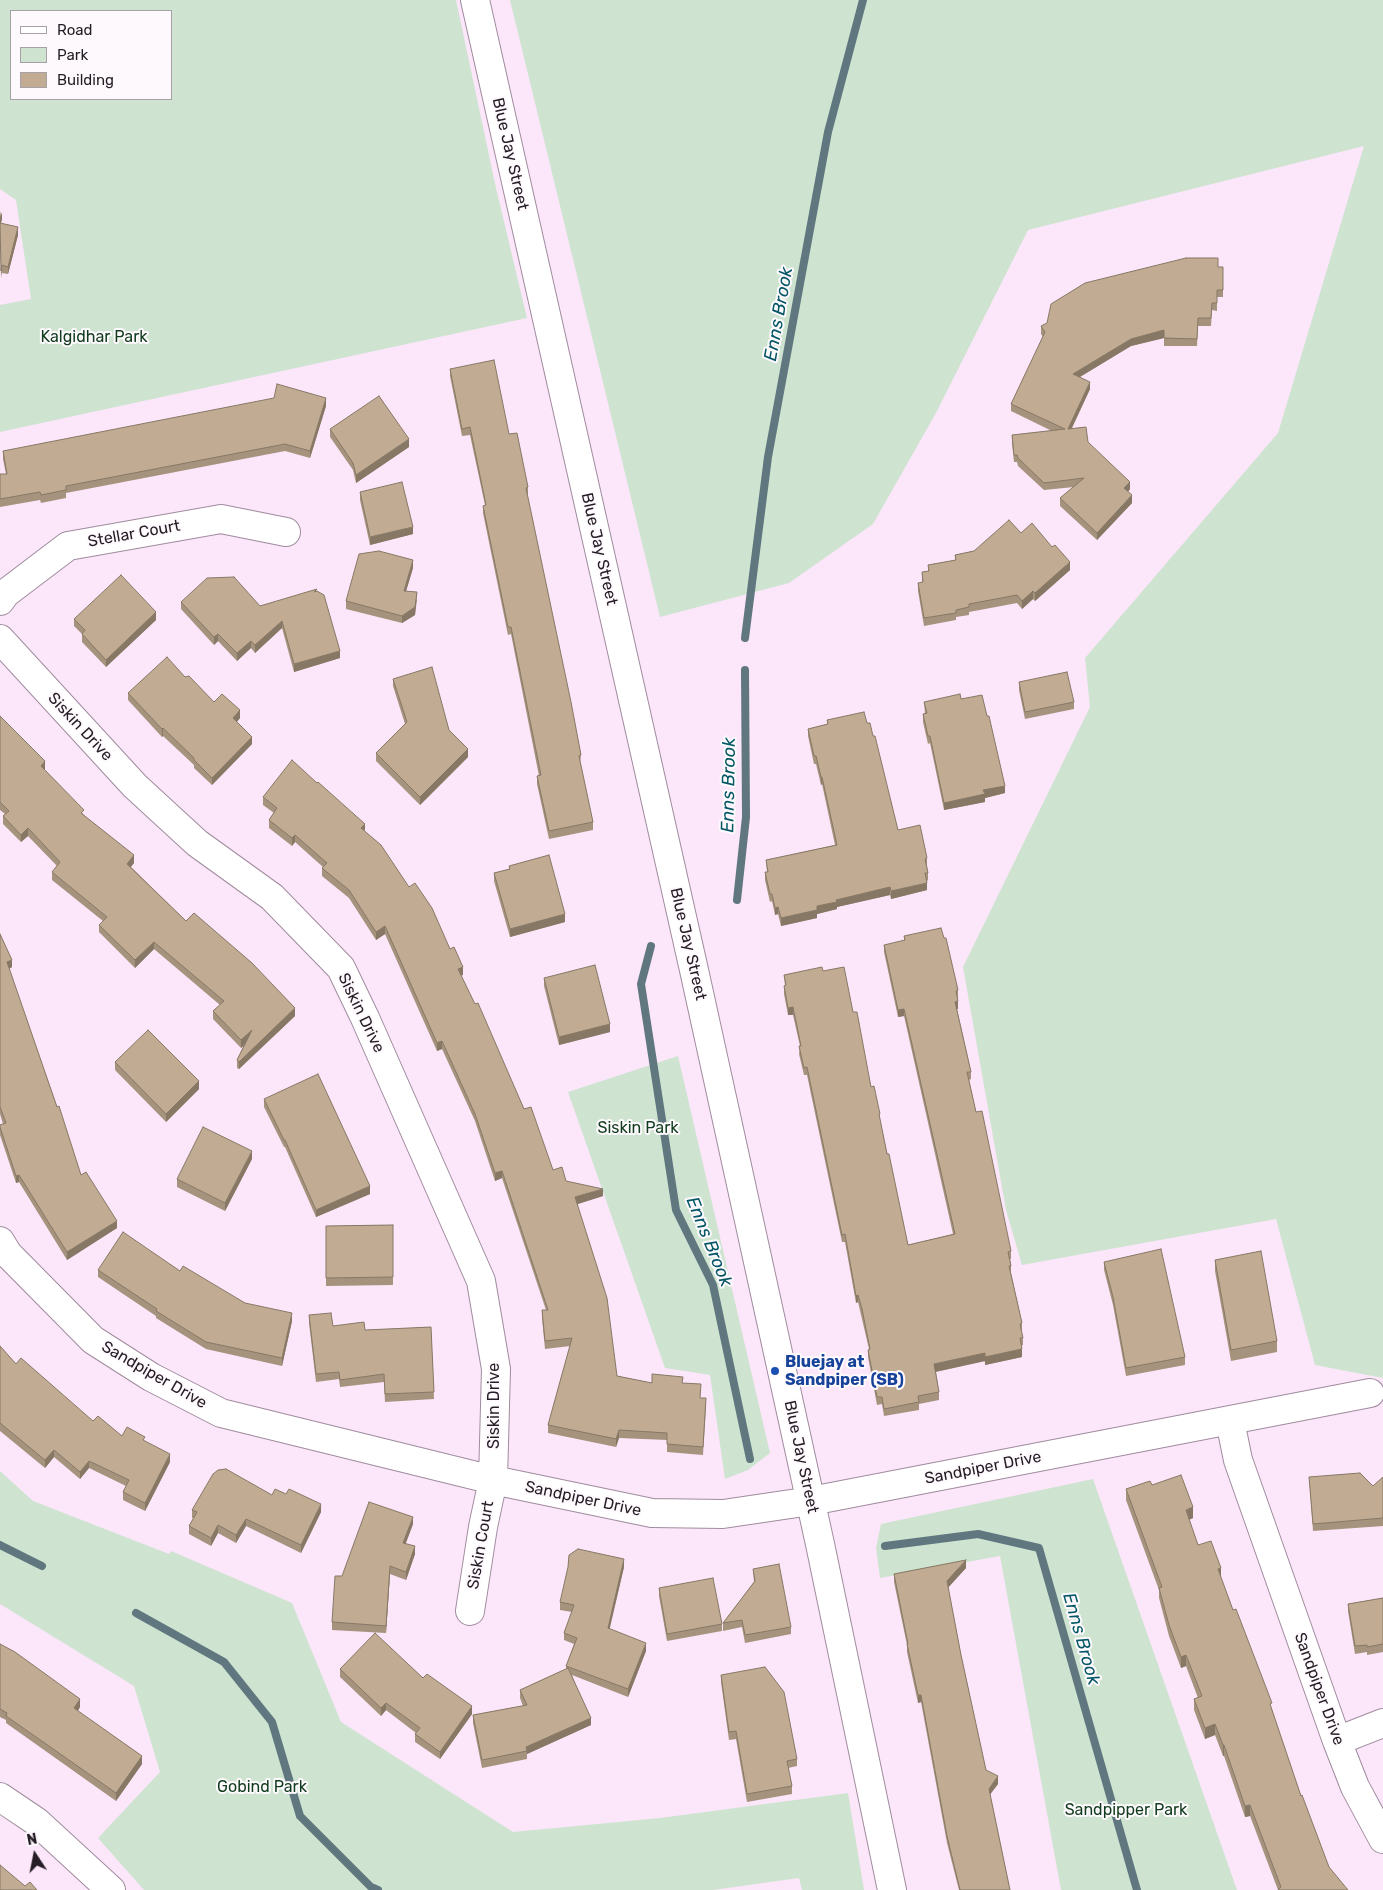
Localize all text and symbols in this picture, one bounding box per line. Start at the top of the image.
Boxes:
legend [10,10,172,100]
text: Road [57,21,93,39]
text: Park [57,46,88,64]
text: Building [57,71,114,89]
street label: Blue Jay Street [488,96,532,212]
water label: Enns Brook [760,265,798,363]
park label: Kalgidhar Park [40,327,148,347]
street label: Blue Jay Street [577,491,621,607]
street label: Stellar Court [86,516,182,552]
street label: Siskin Drive [44,689,116,765]
water label: Enns Brook [717,737,741,833]
street label: Blue Jay Street [666,886,710,1002]
street label: Siskin Drive [333,970,389,1056]
park label: Siskin Park [597,1118,679,1138]
water label: Enns Brook [681,1194,737,1290]
street label: Sandpiper Drive [98,1337,210,1413]
place label: Bluejay at Sandpiper (SB) [785,1352,904,1390]
street label: Siskin Drive [484,1363,504,1449]
marker: Bluejay at Sandpiper (SB) [769,1365,781,1377]
street label: Blue Jay Street [780,1399,822,1515]
street label: Sandpiper Drive [923,1447,1043,1489]
street label: Sandpiper Drive [523,1477,643,1521]
street label: Siskin Court [464,1499,498,1591]
water label: Enns Brook [1058,1590,1104,1688]
street label: Sandpiper Drive [1290,1630,1348,1748]
park label: Gobind Park [217,1777,307,1797]
park label: Sandpipper Park [1065,1800,1187,1820]
north arrow [10,1830,60,1880]
text: N [25,1830,39,1849]

